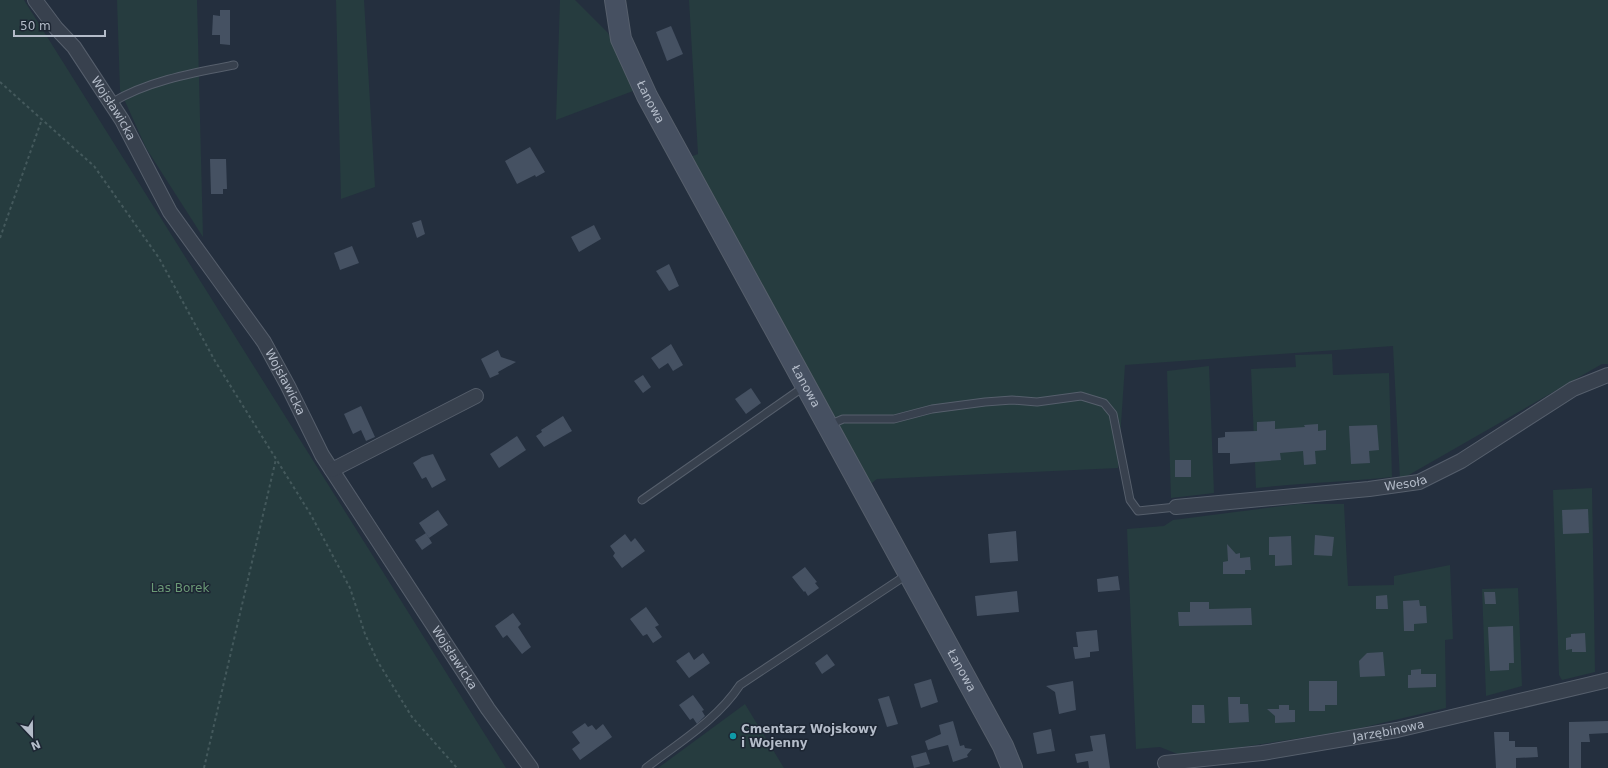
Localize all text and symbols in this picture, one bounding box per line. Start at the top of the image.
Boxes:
scale bar [14,12,105,38]
text: 50 m [20,19,51,33]
street label: Wojsławicka [88,74,138,143]
street label: Łanowa [633,77,668,126]
street label: Wojsławicka [262,346,308,417]
street label: Łanowa [788,362,823,410]
street label: Wesoła [1384,472,1429,494]
park label: Las Borek [151,581,209,595]
street label: Wojsławicka [429,623,480,692]
street label: Łanowa [944,646,979,694]
north arrow [12,716,52,756]
street label: Jarzębinowa [1351,717,1426,745]
place label: Cmentarz Wojskowy i Wojenny [741,722,877,750]
marker: Cmentarz Wojskowy i Wojenny [728,731,738,741]
text: N [29,737,42,753]

